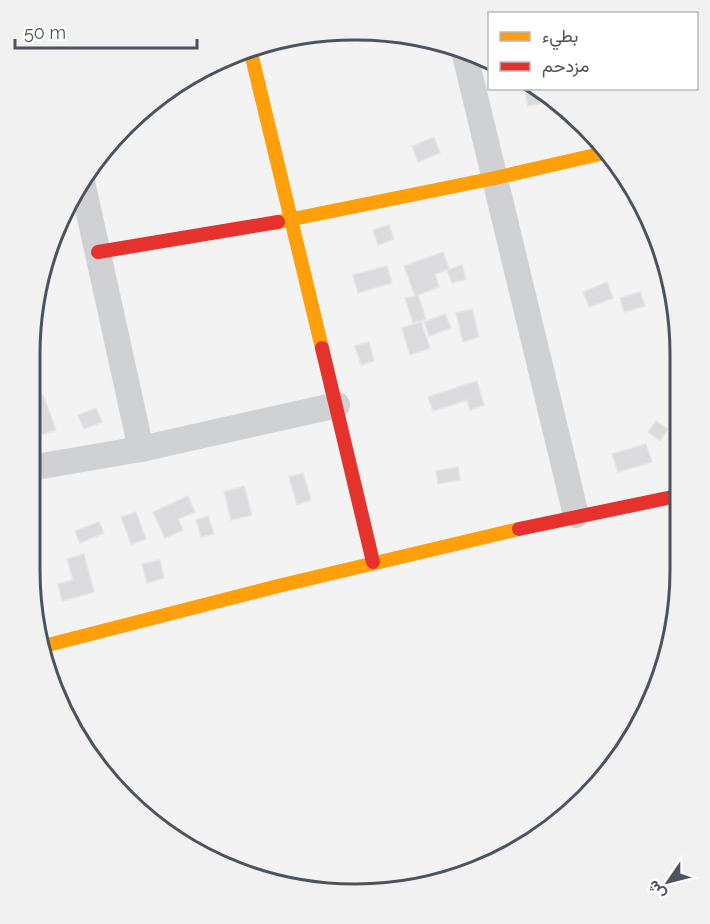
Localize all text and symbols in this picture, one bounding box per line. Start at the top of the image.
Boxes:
scale bar [15,12,196,50]
legend [488,12,698,90]
text: 50 m [24,22,66,43]
text: بطيء [542,25,578,51]
text: مزدحم [542,55,589,78]
north arrow [638,852,698,912]
text: ش [643,877,669,904]

